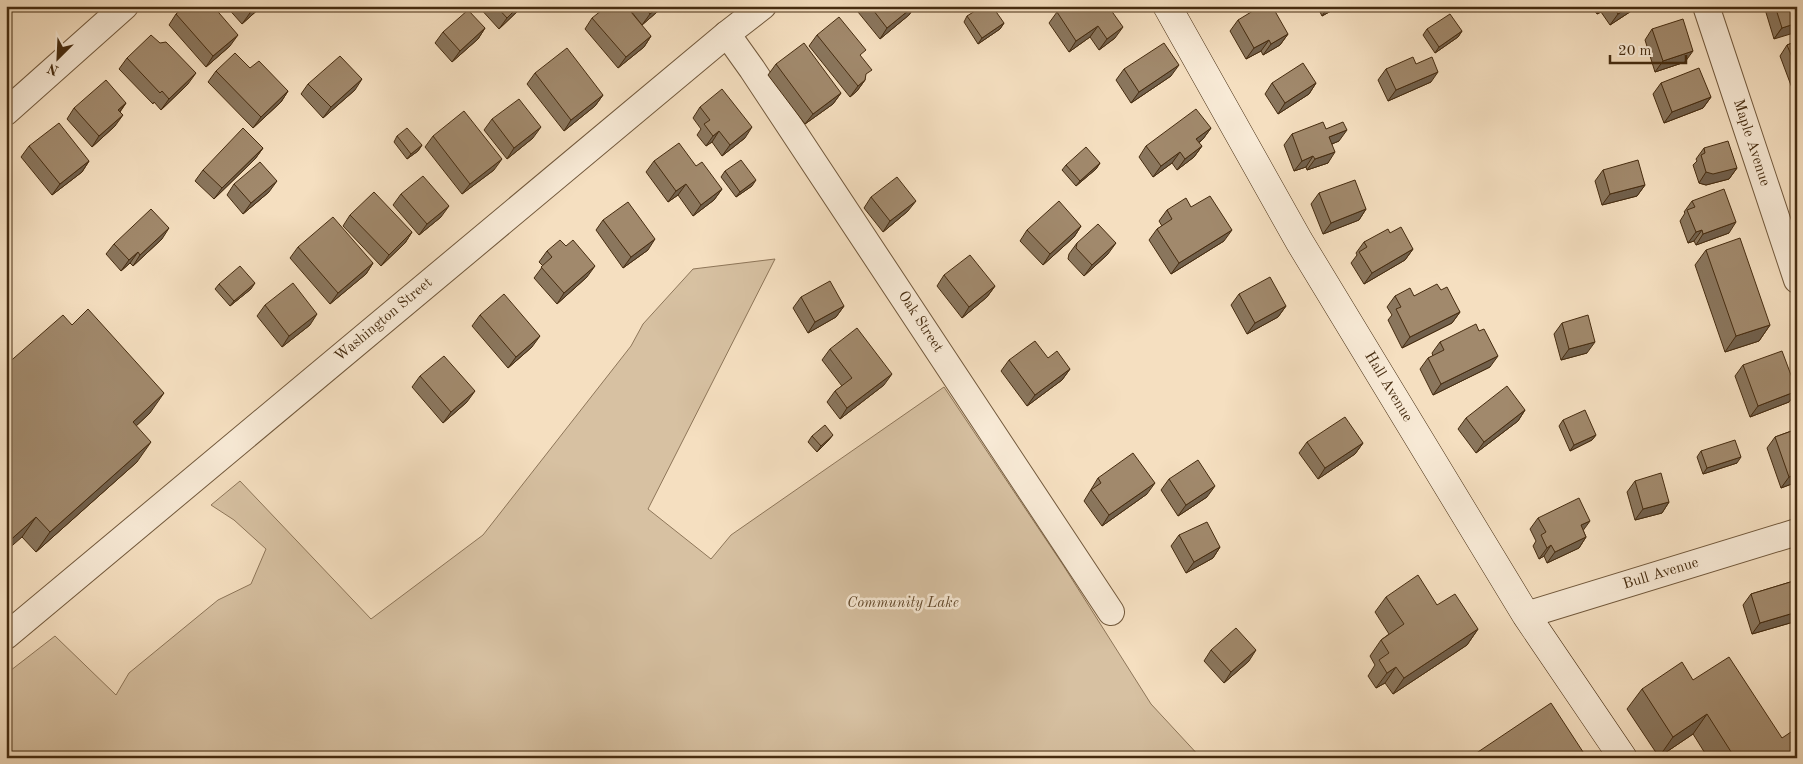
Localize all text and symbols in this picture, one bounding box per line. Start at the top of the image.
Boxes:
north arrow [32,32,82,82]
scale bar [1610,32,1687,64]
text: 20 m [1618,44,1652,59]
text: N [45,60,61,78]
street label: Maple Avenue [1730,98,1772,188]
street label: Washington Street [332,275,436,365]
street label: Oak Street [895,289,945,355]
street label: Hall Avenue [1361,349,1415,425]
street label: Bull Avenue [1621,555,1701,593]
park label: Community Lake [847,596,959,611]

